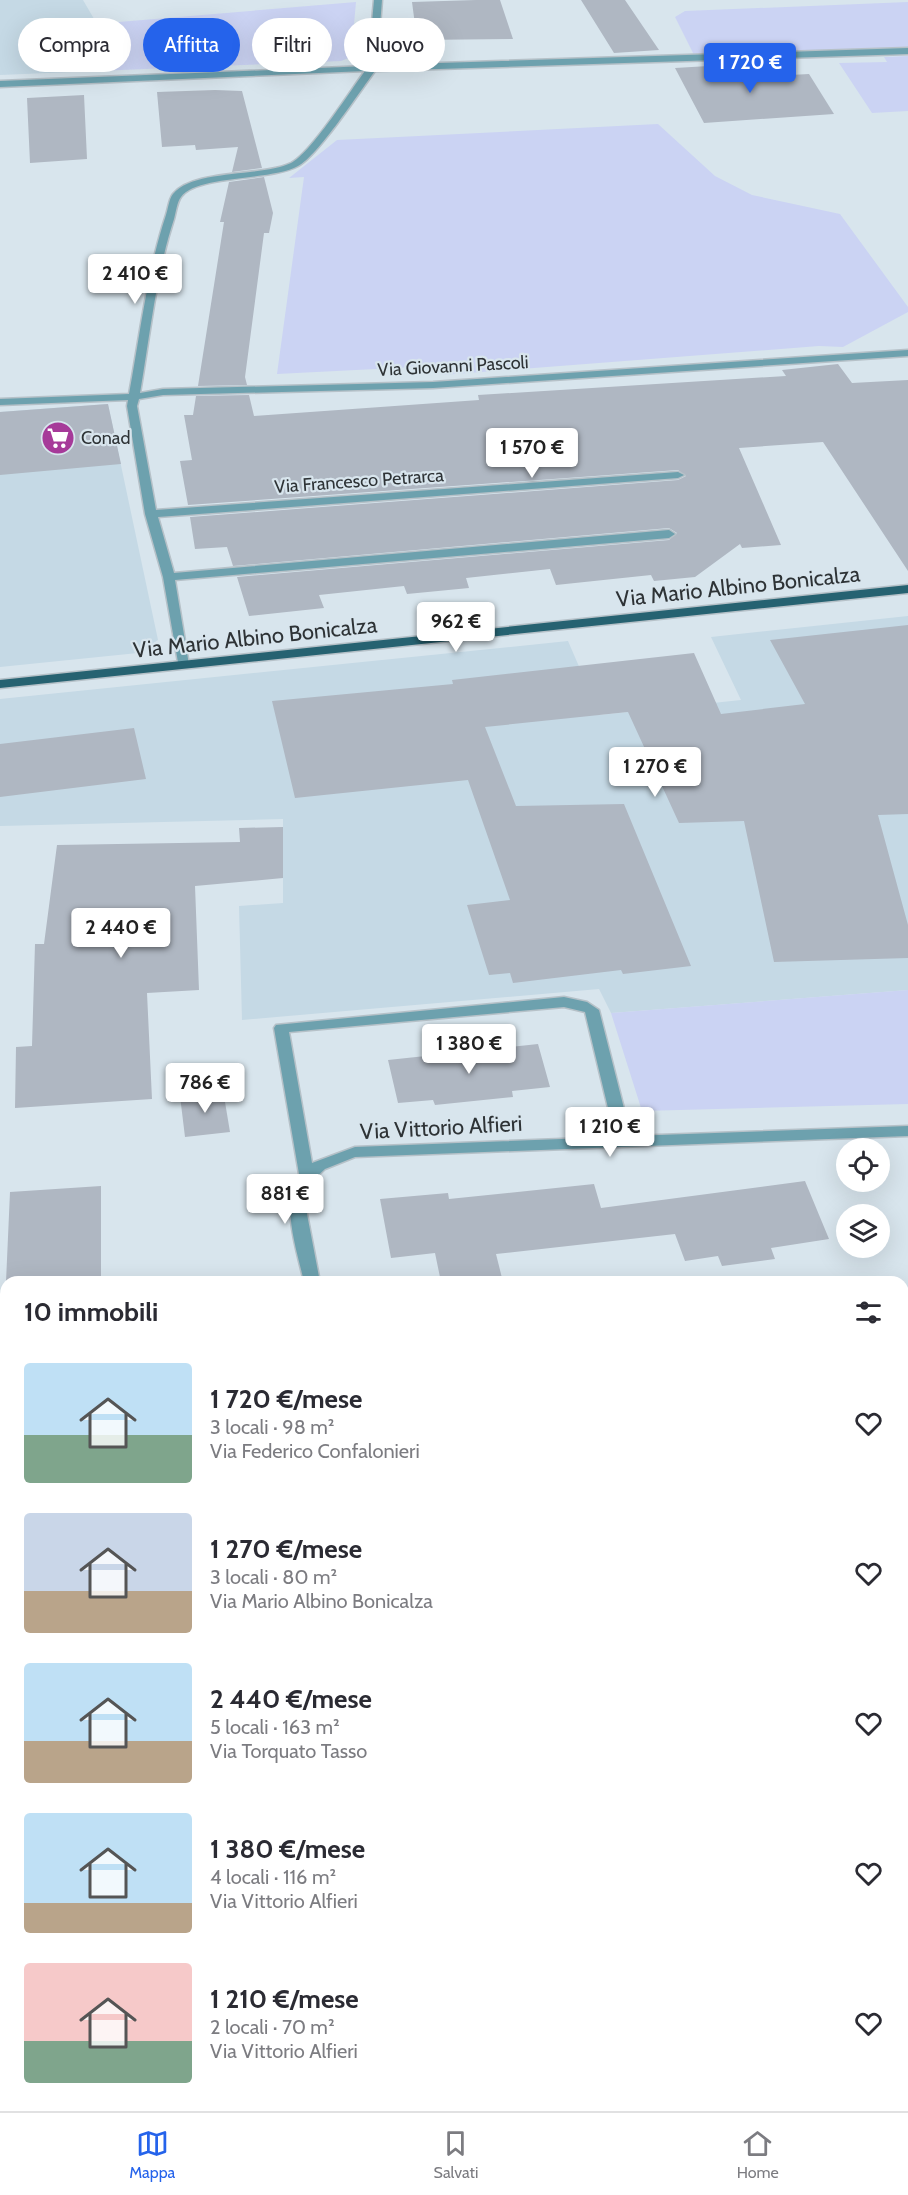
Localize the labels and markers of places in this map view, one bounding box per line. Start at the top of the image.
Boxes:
pin: 1 720 € [695,43,805,94]
pin: 2 410 € [80,254,190,305]
supermarket icon: Conad [40,420,76,456]
place label: Conad [81,427,130,449]
pin: 1 570 € [477,428,587,479]
pin: 962 € [414,602,498,653]
pin: 1 270 € [600,747,710,798]
pin: 2 440 € [66,908,176,959]
pin: 1 380 € [414,1024,524,1075]
pin: 786 € [163,1063,247,1114]
pin: 1 210 € [555,1107,665,1158]
pin: 881 € [243,1174,327,1225]

